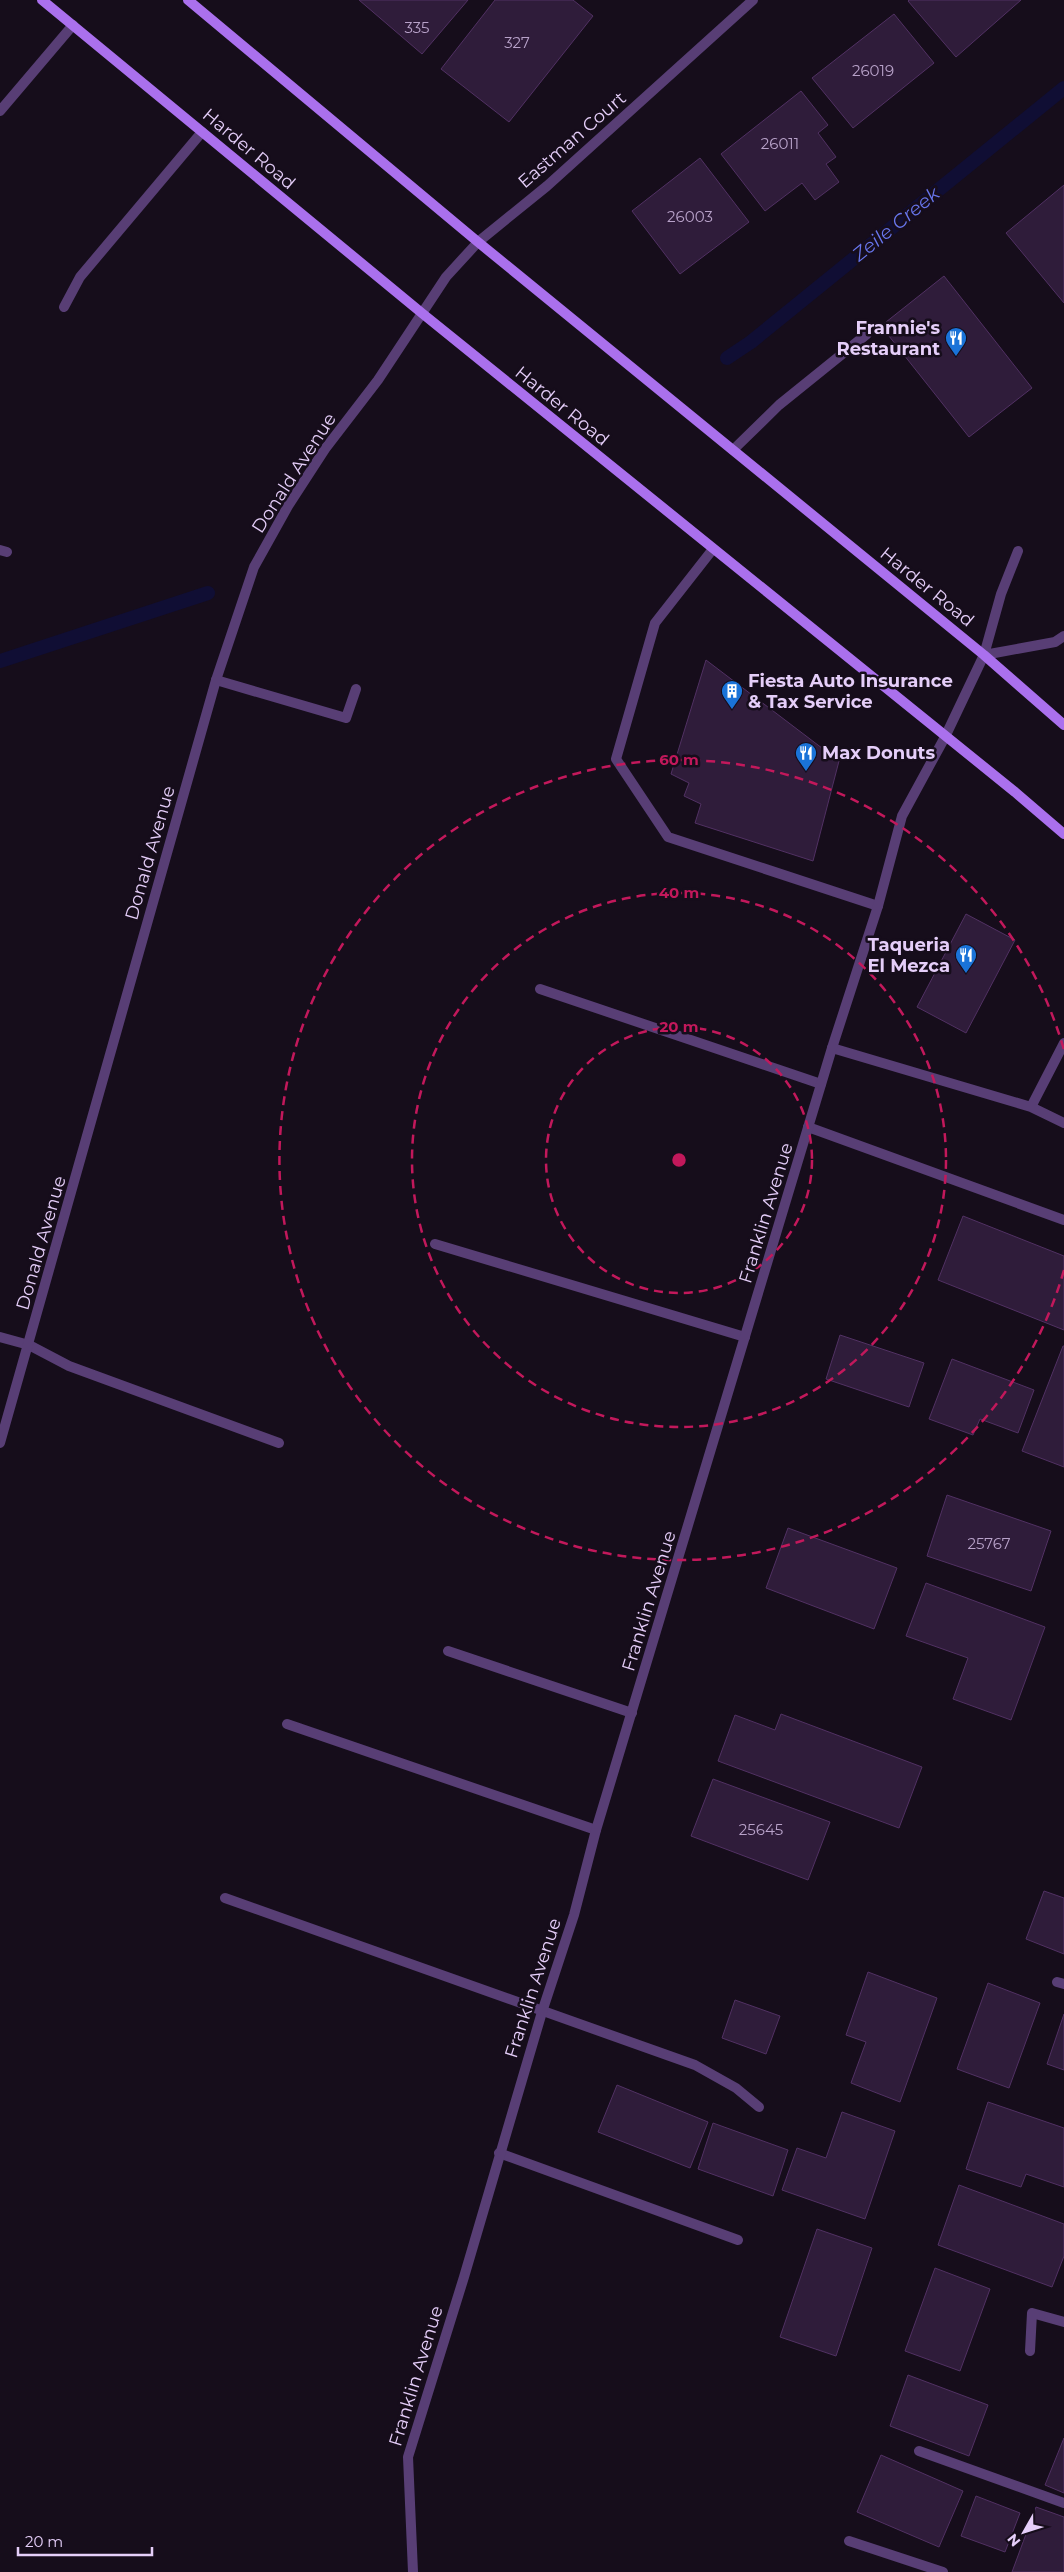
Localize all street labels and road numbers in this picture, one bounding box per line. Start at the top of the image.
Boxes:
street label: Eastman Court [514,87,630,193]
street label: Harder Road [198,104,300,194]
street label: Harder Road [511,361,613,451]
street label: Donald Avenue [247,409,341,537]
street label: Harder Road [876,542,978,632]
street label: Donald Avenue [120,783,180,923]
street label: Franklin Avenue [734,1140,798,1286]
street label: Donald Avenue [11,1173,71,1313]
street label: Franklin Avenue [617,1528,681,1674]
street label: Franklin Avenue [500,1915,566,2061]
street label: Franklin Avenue [384,2303,448,2449]

